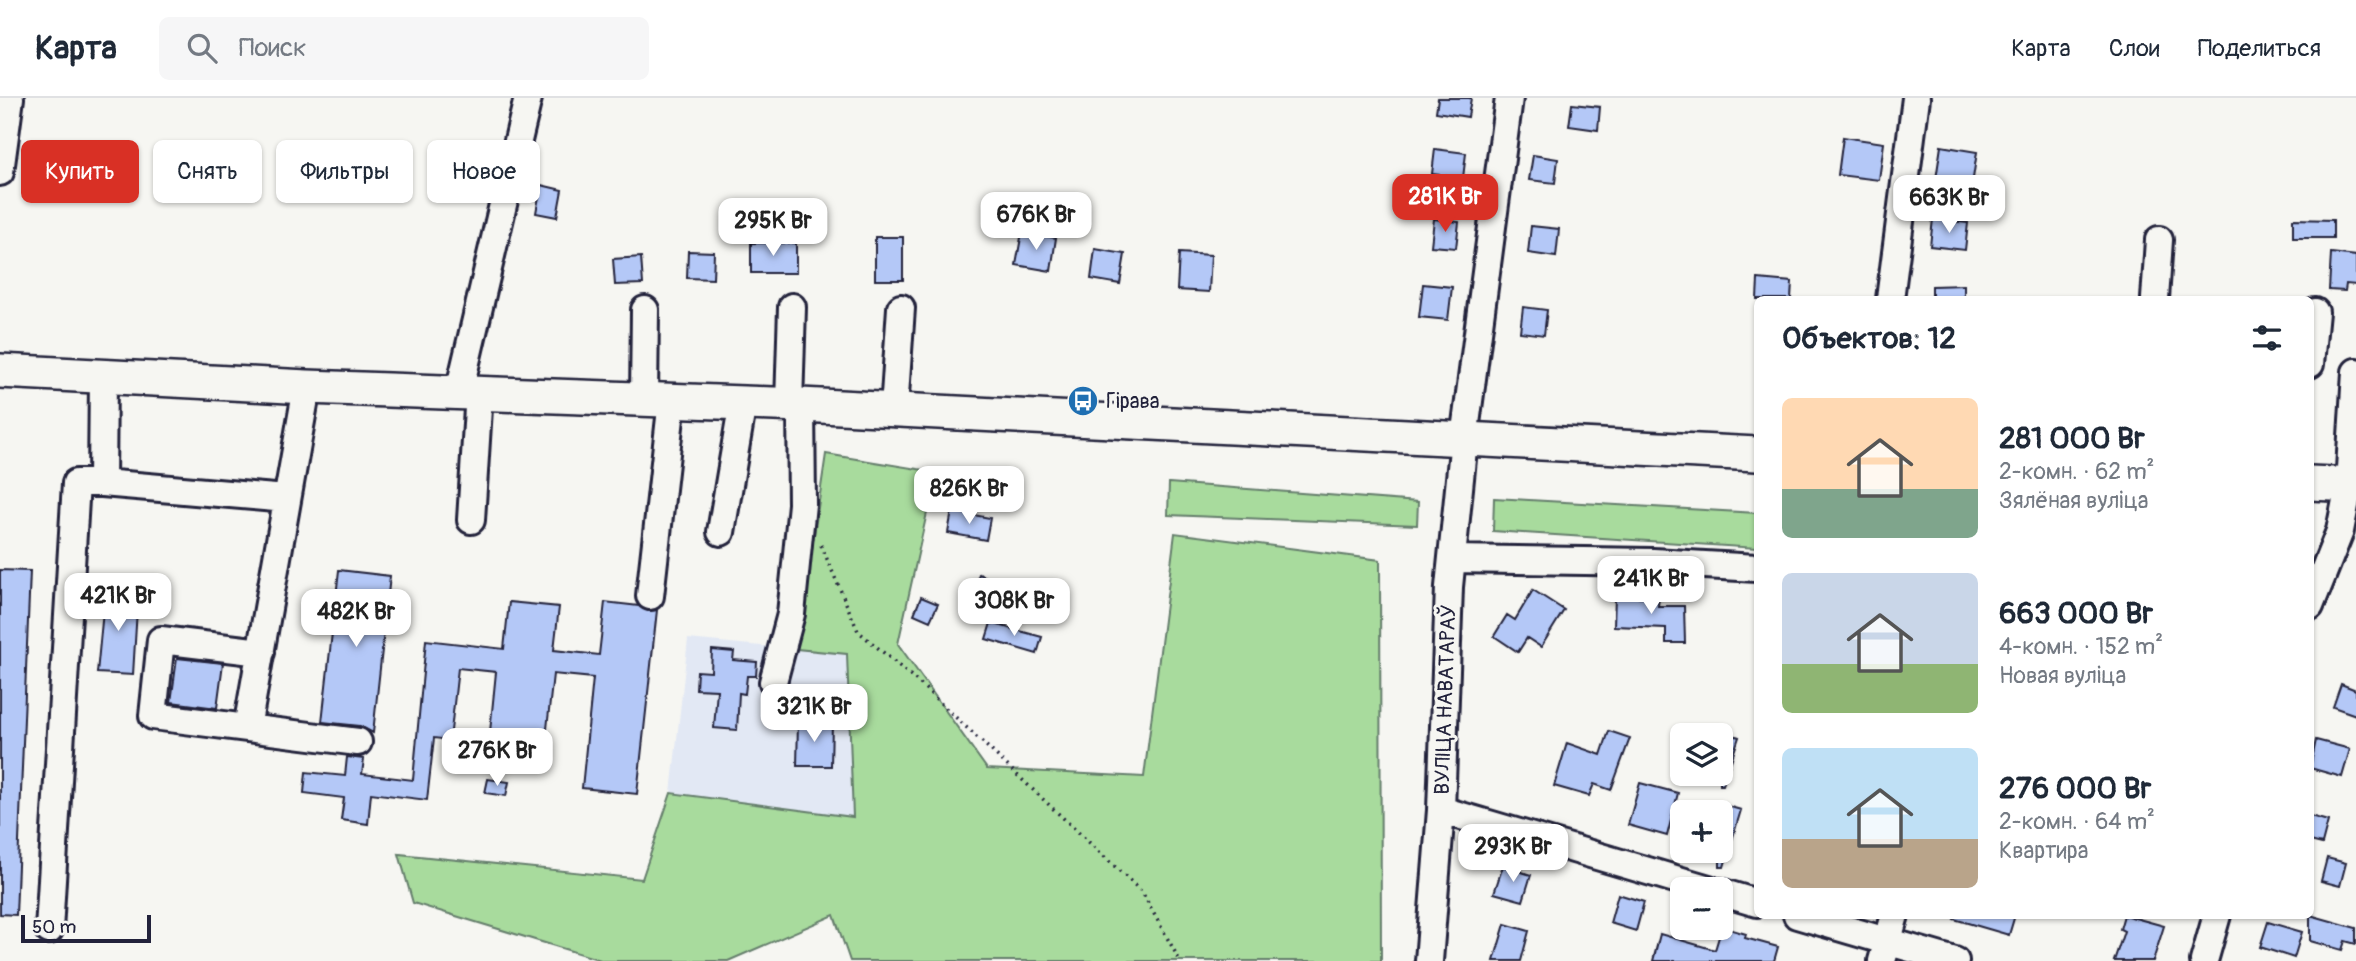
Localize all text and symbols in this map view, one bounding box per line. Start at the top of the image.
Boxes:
search box [159,17,649,80]
text: Карта [35,28,117,69]
icon: search [183,29,221,67]
text: Поиск [239,32,307,64]
text: Карта [2011,34,2071,63]
text: Слои [2109,34,2160,63]
text: Поделиться [2198,34,2321,63]
chip: Купить [21,140,139,203]
chip: Снять [153,140,262,203]
chip: Фильтры [276,140,413,203]
chip: Новое [427,140,540,203]
pin: 281K Br [1380,174,1510,234]
pin: 663K Br [1884,176,2014,235]
text: 281K Br [1408,182,1482,211]
text: 663K Br [1909,183,1989,212]
pin: 676K Br [971,192,1101,252]
pin: 295K Br [708,198,838,258]
text: 676K Br [997,200,1075,229]
text: 295K Br [734,206,812,235]
icon: filters [2248,319,2286,357]
text: Объектов: 12 [1782,320,1956,357]
bus stop icon: Гірава [1066,384,1100,418]
place label: Гірава [1106,388,1160,415]
text: 281 000 Br [1999,420,2145,457]
icon: home [1838,426,1922,510]
text: 2-комн. · 62 m² [1999,457,2154,486]
pin: 826K Br [904,466,1034,526]
text: 826K Br [930,474,1008,503]
text: Зялёная вуліца [1999,486,2149,515]
pin: 241K Br [1586,556,1716,616]
text: 241K Br [1613,564,1689,593]
pin: 421K Br [53,574,183,633]
pin: 308K Br [949,578,1079,638]
text: 421K Br [80,581,156,610]
text: 308K Br [974,586,1054,615]
pin: 482K Br [291,589,421,649]
text: 663 000 Br [1999,595,2153,632]
text: 482K Br [317,597,395,626]
icon: home [1838,601,1922,685]
street label: ВУЛІЦА НАВАТАРАЎ [1429,605,1462,795]
text: 4-комн. · 152 m² [1999,632,2163,661]
text: Новая вуліца [1999,661,2126,690]
pin: 321K Br [749,684,879,744]
text: 321K Br [777,692,851,721]
map controls [1670,723,1733,940]
button: layers [1670,723,1733,786]
pin: 276K Br [432,728,562,788]
text: 276K Br [458,736,536,765]
text: 276 000 Br [1999,770,2151,807]
icon: home [1838,776,1922,860]
button: + [1670,800,1733,863]
text: 2-комн. · 64 m² [1999,807,2155,836]
pin: 293K Br [1448,824,1578,884]
text: 293K Br [1474,832,1552,861]
text: Квартира [1999,836,2088,865]
button: − [1670,877,1733,940]
scale bar [21,912,150,944]
text: 50 m [32,915,76,939]

